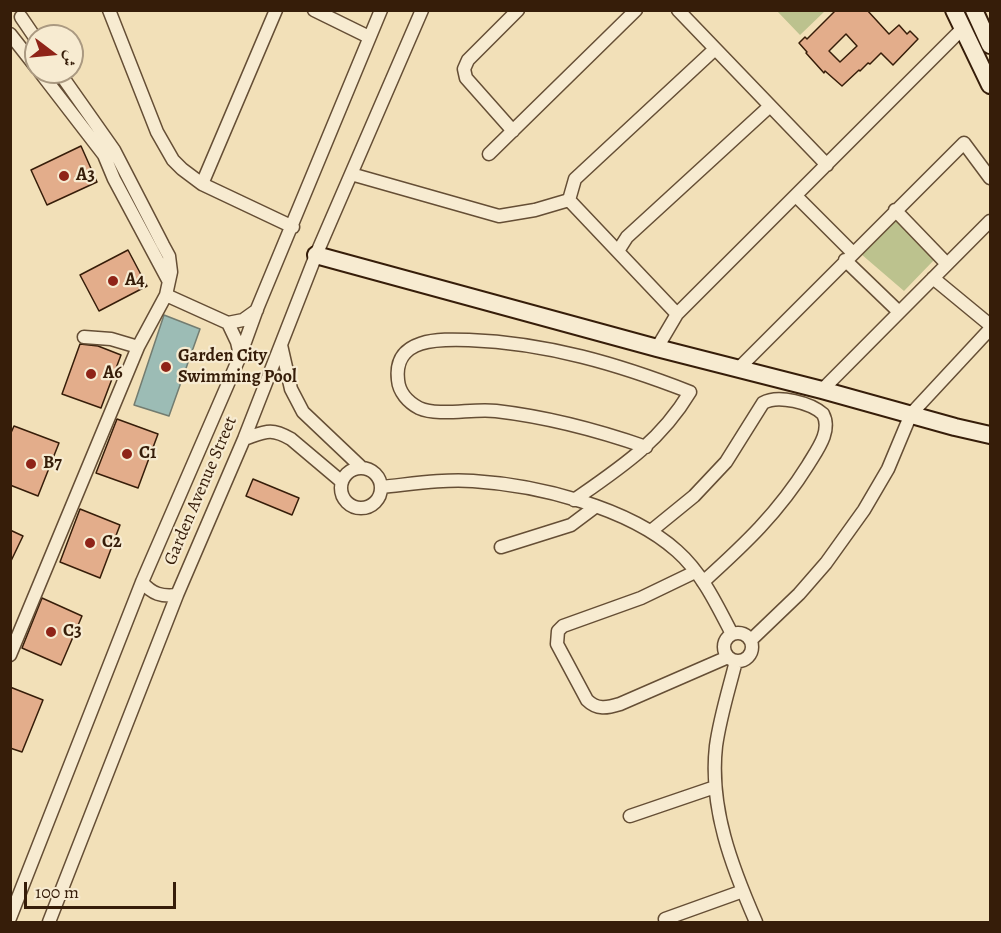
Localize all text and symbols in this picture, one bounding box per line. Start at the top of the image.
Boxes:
north arrow [24,24,84,84]
text: ش [57,48,82,69]
place label: A3 [76,165,95,187]
marker: A3 [57,169,71,183]
place label: A4 [125,270,145,292]
marker: A4 [106,274,120,288]
place label: Garden City Swimming Pool [178,346,297,388]
marker: Garden City Swimming Pool [159,360,173,374]
place label: A6 [103,363,123,385]
marker: A6 [84,367,98,381]
street label: Garden Avenue Street [160,413,242,569]
place label: C1 [139,443,157,465]
marker: C1 [120,447,134,461]
place label: B7 [43,453,62,475]
marker: B7 [24,457,38,471]
place label: C2 [102,532,122,554]
marker: C2 [83,536,97,550]
place label: C3 [63,621,82,643]
marker: C3 [44,625,58,639]
scale bar [27,870,178,908]
text: 100 m [35,880,79,904]

